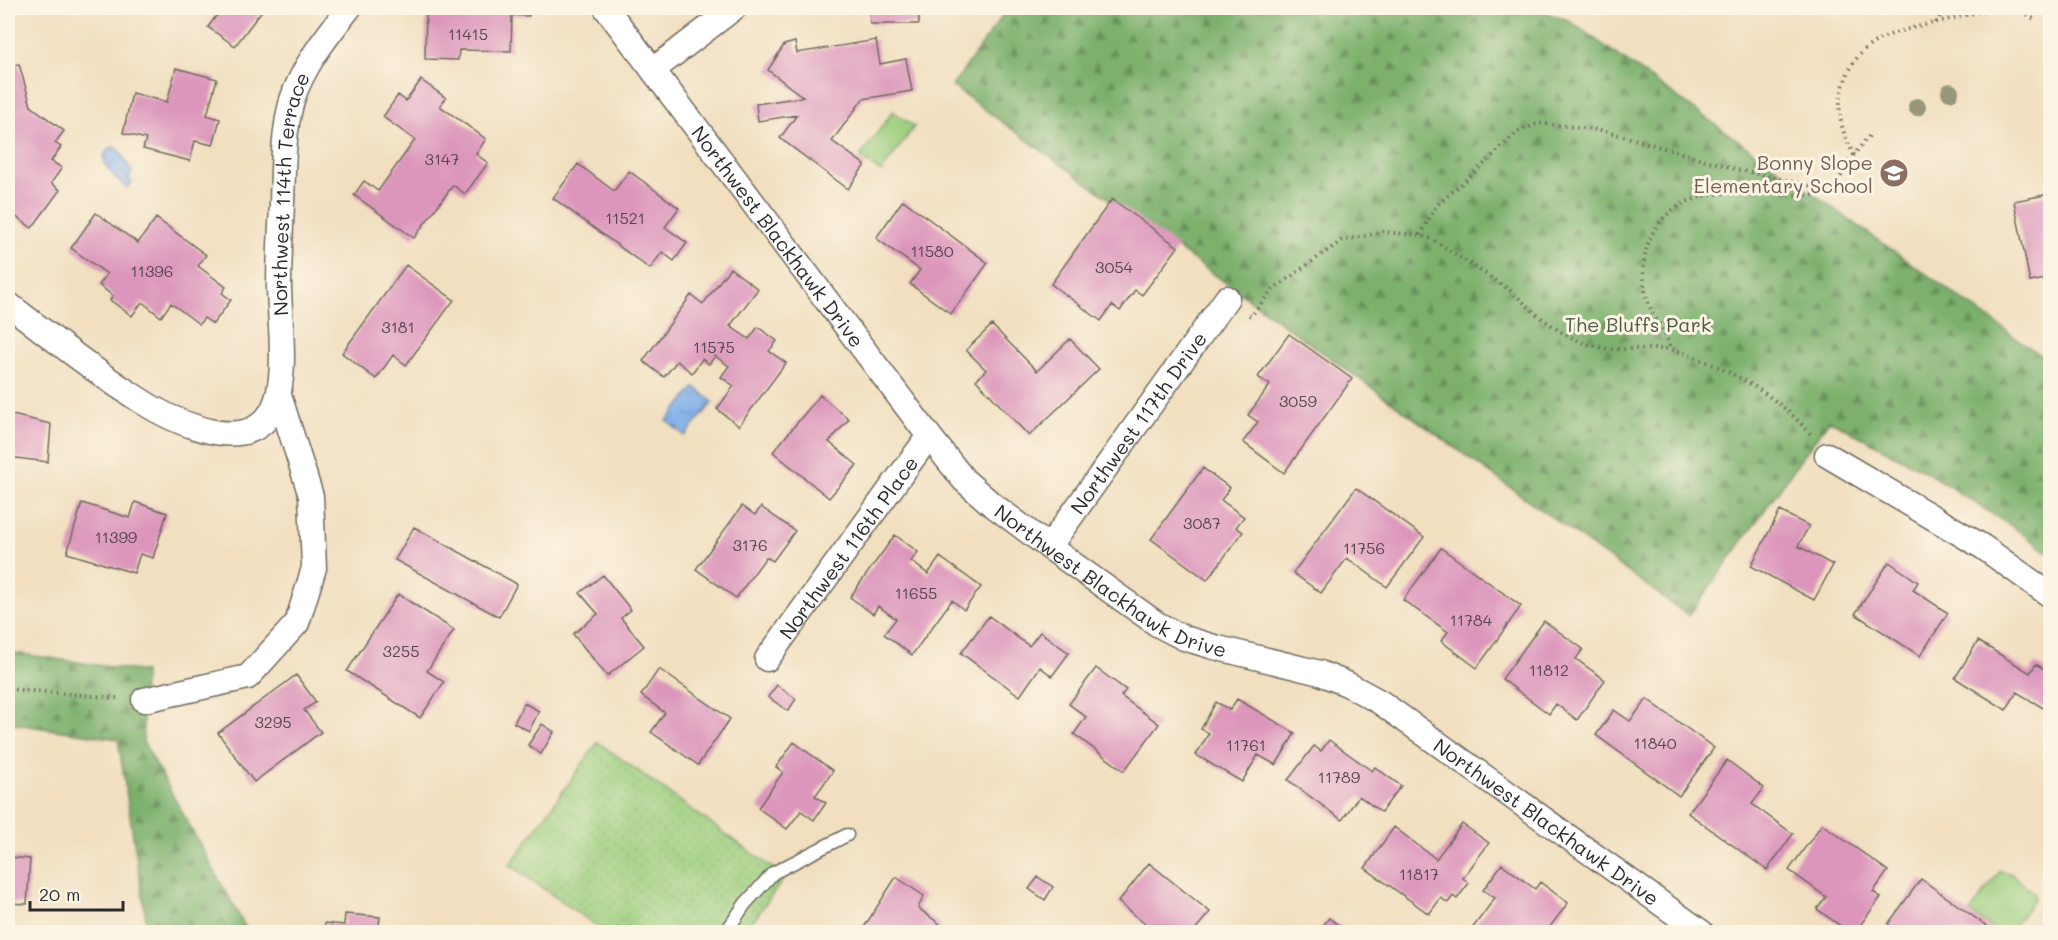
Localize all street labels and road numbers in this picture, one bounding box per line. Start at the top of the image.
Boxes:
street label: Northwest 114th Terrace [266,68,315,317]
street label: Northwest Blackhawk Drive [686,120,870,352]
street label: Northwest 117th Drive [1064,326,1212,519]
street label: Northwest 116th Place [773,451,923,644]
street label: Northwest Blackhawk Drive [990,498,1229,663]
street label: Northwest Blackhawk Drive [1429,732,1664,911]

